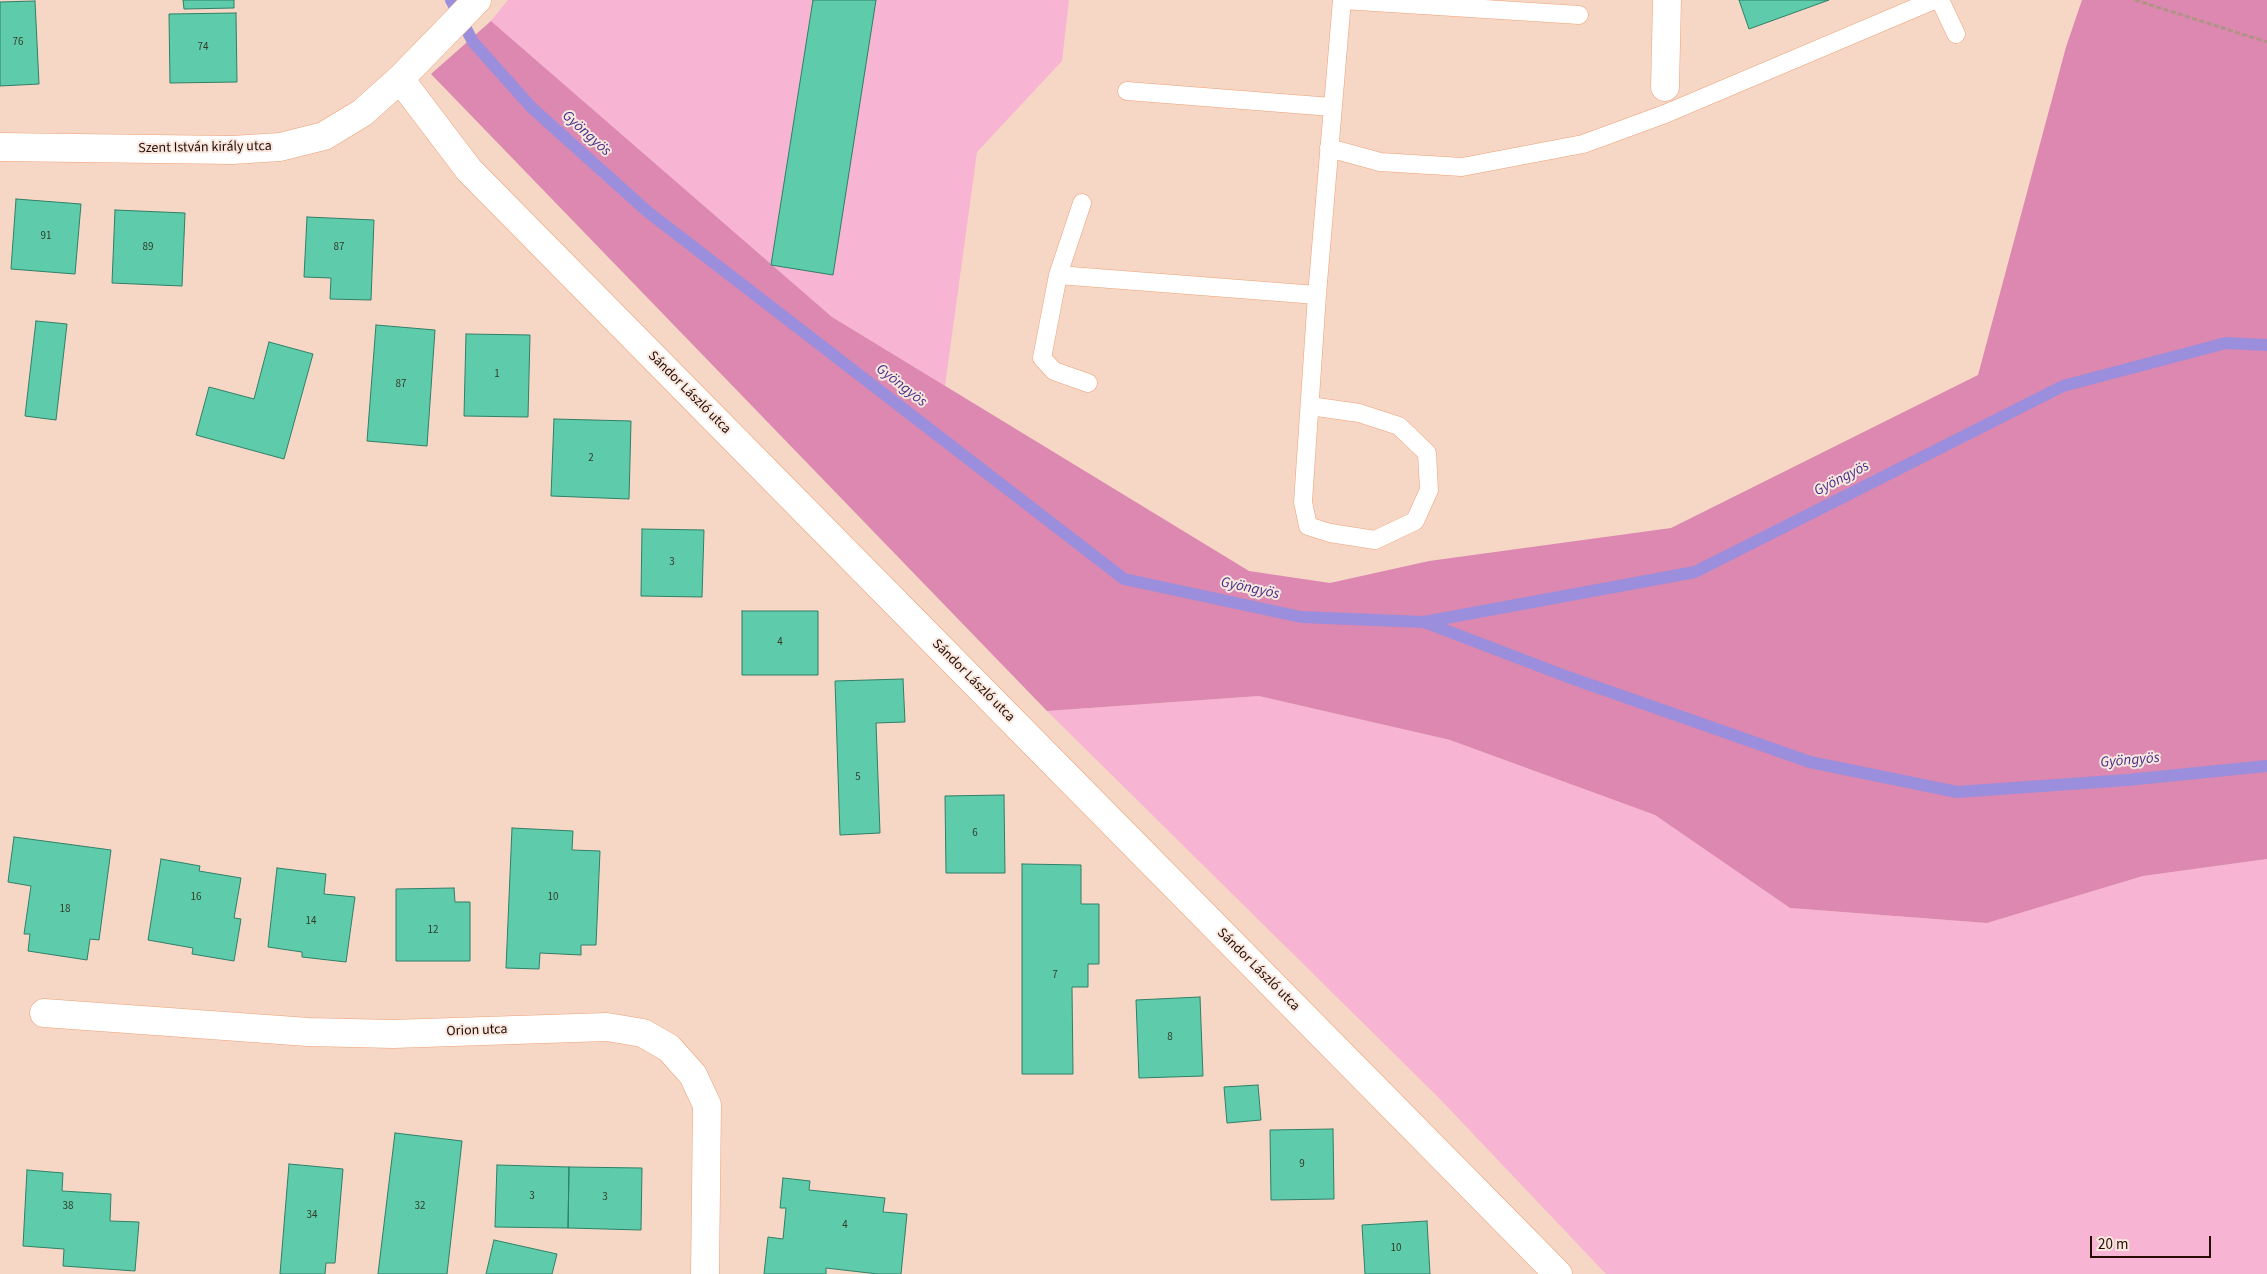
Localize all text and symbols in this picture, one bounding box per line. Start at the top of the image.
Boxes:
house number: 76 [13,36,23,50]
house number: 74 [198,41,208,55]
water label: Gyöngyös [558,107,614,161]
street label: Szent István király utca [138,138,272,158]
house number: 91 [41,230,51,244]
house number: 89 [143,241,153,255]
house number: 87 [334,241,344,255]
street label: Sándor László utca [644,348,734,438]
water label: Gyöngyös [872,361,930,411]
house number: 1 [494,368,500,382]
house number: 87 [396,378,406,392]
house number: 2 [588,452,594,466]
water label: Gyöngyös [1811,457,1873,501]
house number: 3 [669,556,675,570]
water label: Gyöngyös [1219,574,1281,604]
house number: 4 [777,636,783,650]
street label: Sándor László utca [928,636,1018,726]
water label: Gyöngyös [2100,749,2160,773]
house number: 5 [855,771,861,785]
house number: 6 [972,827,978,841]
house number: 16 [191,891,201,905]
house number: 10 [548,891,558,905]
house number: 18 [60,903,70,917]
house number: 14 [306,915,316,929]
house number: 12 [428,924,438,938]
street label: Sándor László utca [1213,925,1303,1015]
house number: 7 [1052,969,1058,983]
street label: Orion utca [446,1022,508,1040]
house number: 8 [1167,1031,1173,1045]
house number: 9 [1299,1158,1305,1172]
house number: 3 [529,1190,535,1204]
house number: 3 [602,1191,608,1205]
house number: 38 [63,1200,73,1214]
house number: 32 [415,1200,425,1214]
house number: 34 [307,1209,317,1223]
house number: 4 [842,1219,848,1233]
scale bar [2092,1226,2213,1258]
text: 20 m [2098,1234,2128,1255]
house number: 10 [1391,1242,1401,1256]

